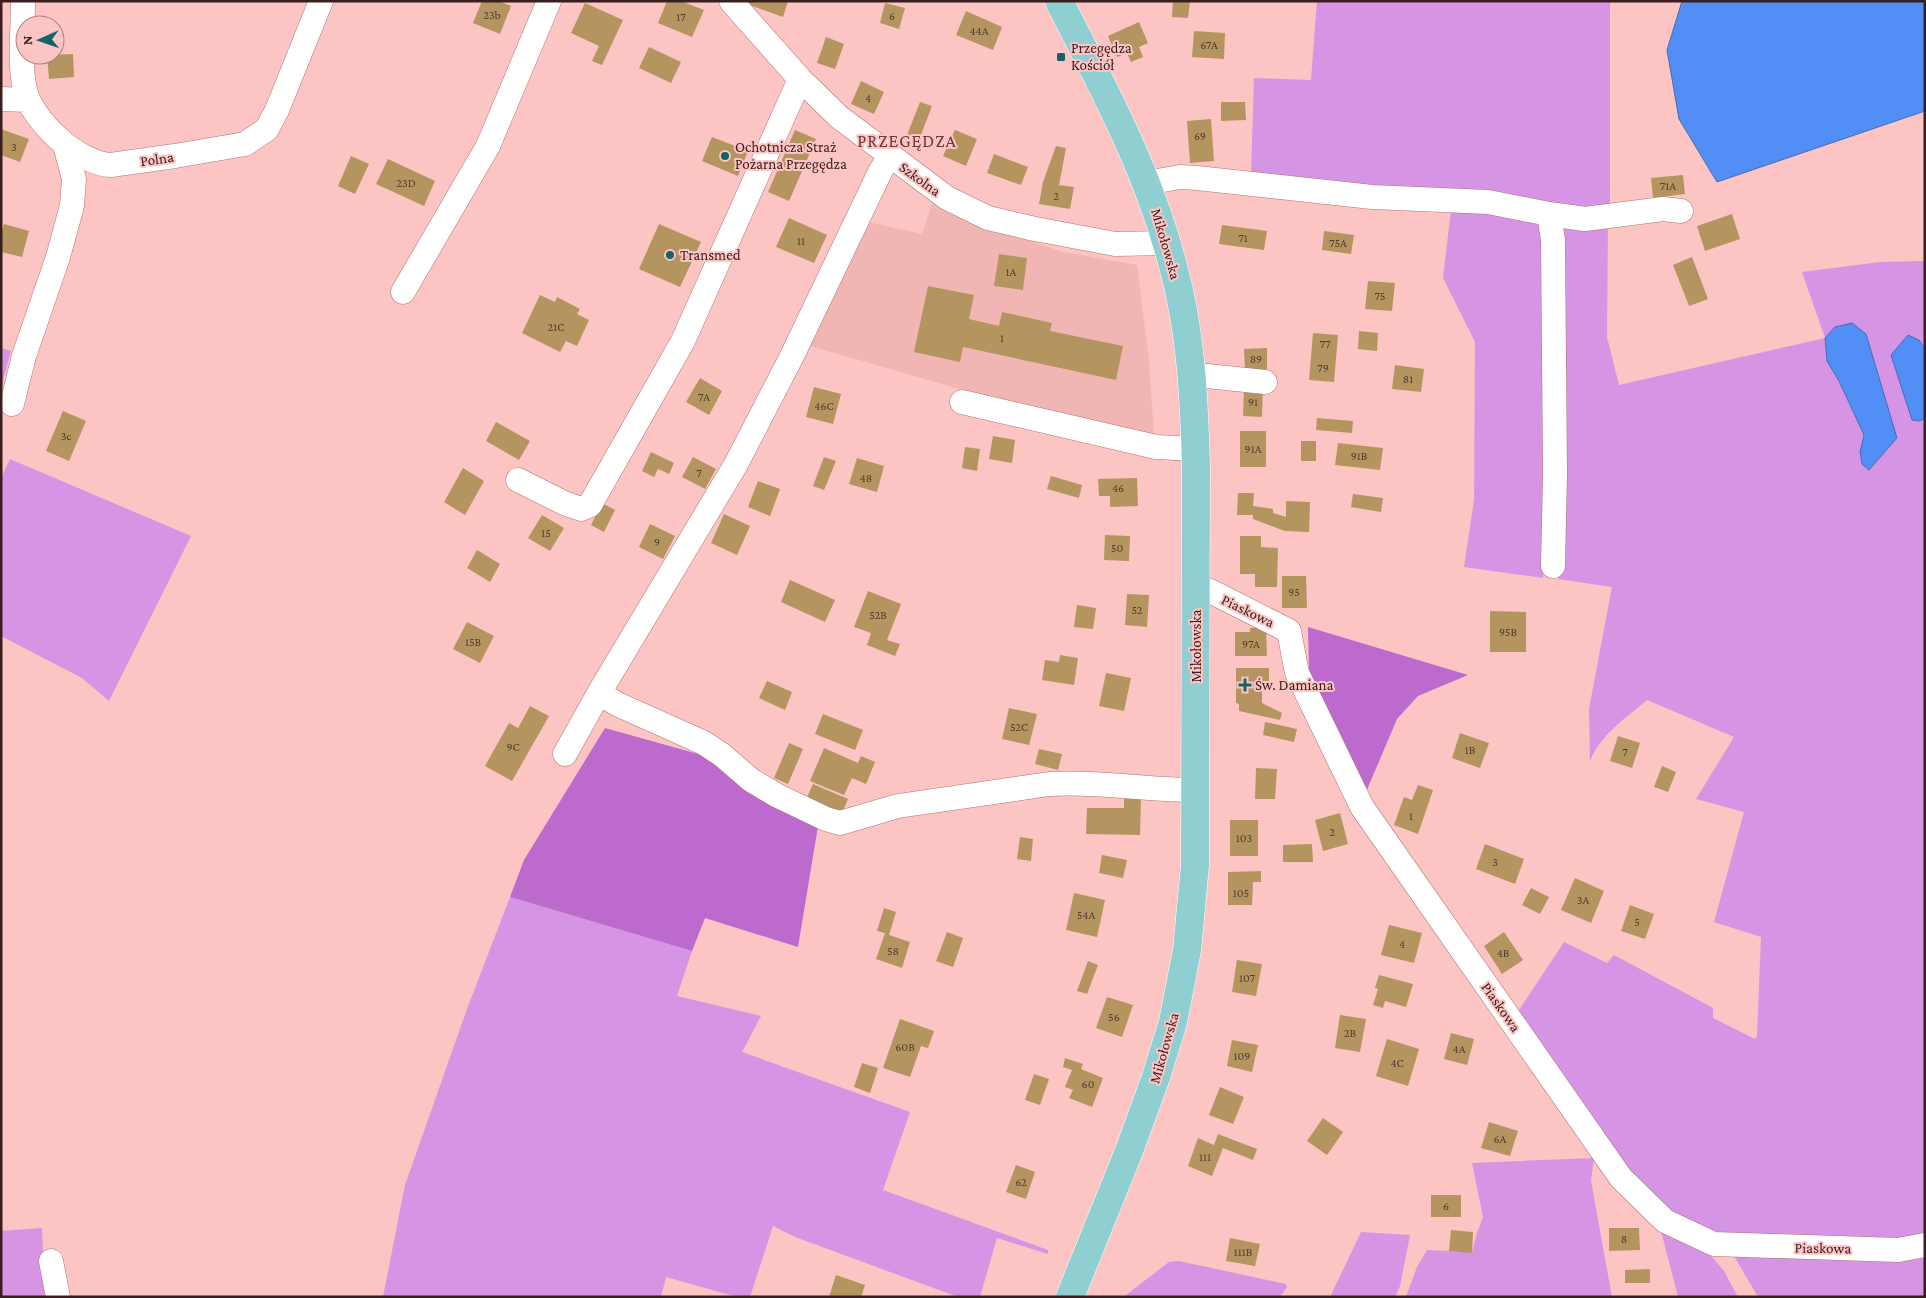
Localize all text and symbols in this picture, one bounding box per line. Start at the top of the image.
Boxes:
house number: 23b [483,8,501,22]
house number: 6 [889,9,895,23]
house number: 17 [676,10,686,24]
north arrow [15,15,65,65]
house number: 44A [969,24,989,38]
text: N [19,35,35,46]
house number: 67A [1200,38,1218,52]
place label: Przegędza Kościół [1071,40,1132,73]
marker: Przegędza Kościół [1055,51,1067,63]
house number: 4 [865,91,871,105]
house number: 69 [1194,129,1206,143]
district label: PRZEGĘDZA [857,131,957,151]
place label: Ochotnicza Straż Pożarna Przegędza [735,139,847,173]
house number: 3 [11,140,17,154]
street label: Polna [139,149,175,169]
marker: Ochotnicza Straż Pożarna Przegędza [719,150,731,162]
street label: Szkolna [896,159,944,199]
house number: 23D [396,176,416,190]
house number: 71A [1660,179,1676,193]
house number: 2 [1053,189,1059,203]
street label: Mikołowska [1148,207,1184,281]
house number: 71 [1238,231,1248,245]
house number: 11 [797,234,805,248]
house number: 75A [1329,236,1347,250]
place label: Transmed [680,247,741,263]
marker: Transmed [664,249,676,261]
house number: 1A [1006,265,1017,279]
house number: 75 [1374,289,1386,303]
house number: 21C [548,320,564,334]
house number: 1 [1000,331,1004,345]
house number: 77 [1319,337,1331,351]
house number: 89 [1250,352,1262,366]
house number: 79 [1317,361,1329,375]
house number: 81 [1403,372,1413,386]
house number: 7A [698,390,710,404]
house number: 91 [1248,395,1258,409]
house number: 46C [814,399,834,413]
house number: 3c [61,429,71,443]
house number: 91A [1245,442,1262,456]
house number: 91B [1351,449,1368,463]
house number: 7 [696,466,702,480]
house number: 48 [860,471,872,485]
house number: 46 [1112,481,1124,495]
house number: 15 [541,526,551,540]
house number: 9 [654,535,660,549]
house number: 50 [1111,541,1123,555]
house number: 95 [1288,585,1300,599]
street label: Piaskowa [1219,591,1277,631]
house number: 52 [1131,603,1143,617]
house number: 52B [869,608,887,622]
street label: Mikołowska [1188,609,1204,683]
house number: 95B [1499,625,1518,639]
house number: 15B [465,635,482,649]
house number: 97A [1242,637,1260,651]
place label: Św. Damiana [1255,677,1334,693]
marker: Św. Damiana [1239,679,1251,691]
house number: 52C [1010,720,1028,734]
house number: 9C [506,740,520,754]
house number: 1B [1465,743,1476,757]
house number: 7 [1622,745,1628,759]
house number: 1 [1409,809,1413,823]
house number: 2 [1329,825,1335,839]
house number: 103 [1236,831,1252,845]
house number: 3 [1492,855,1498,869]
house number: 105 [1233,886,1249,900]
house number: 3A [1577,893,1589,907]
house number: 54A [1077,908,1095,922]
house number: 5 [1634,915,1640,929]
house number: 4 [1399,937,1405,951]
house number: 58 [887,944,899,958]
house number: 4B [1497,946,1510,960]
house number: 107 [1239,971,1255,985]
street label: Piaskowa [1478,979,1524,1035]
house number: 56 [1108,1010,1120,1024]
street label: Mikołowska [1146,1011,1182,1085]
house number: 2B [1344,1026,1357,1040]
house number: 60B [895,1040,915,1054]
house number: 4A [1453,1042,1466,1056]
house number: 109 [1234,1049,1250,1063]
house number: 4C [1390,1056,1404,1070]
house number: 60 [1082,1077,1095,1091]
house number: 6A [1494,1132,1507,1146]
house number: 111 [1199,1150,1211,1164]
house number: 62 [1015,1175,1027,1189]
house number: 6 [1443,1199,1449,1213]
house number: 8 [1621,1232,1627,1246]
street label: Piaskowa [1795,1240,1852,1256]
house number: 111B [1234,1245,1253,1259]

